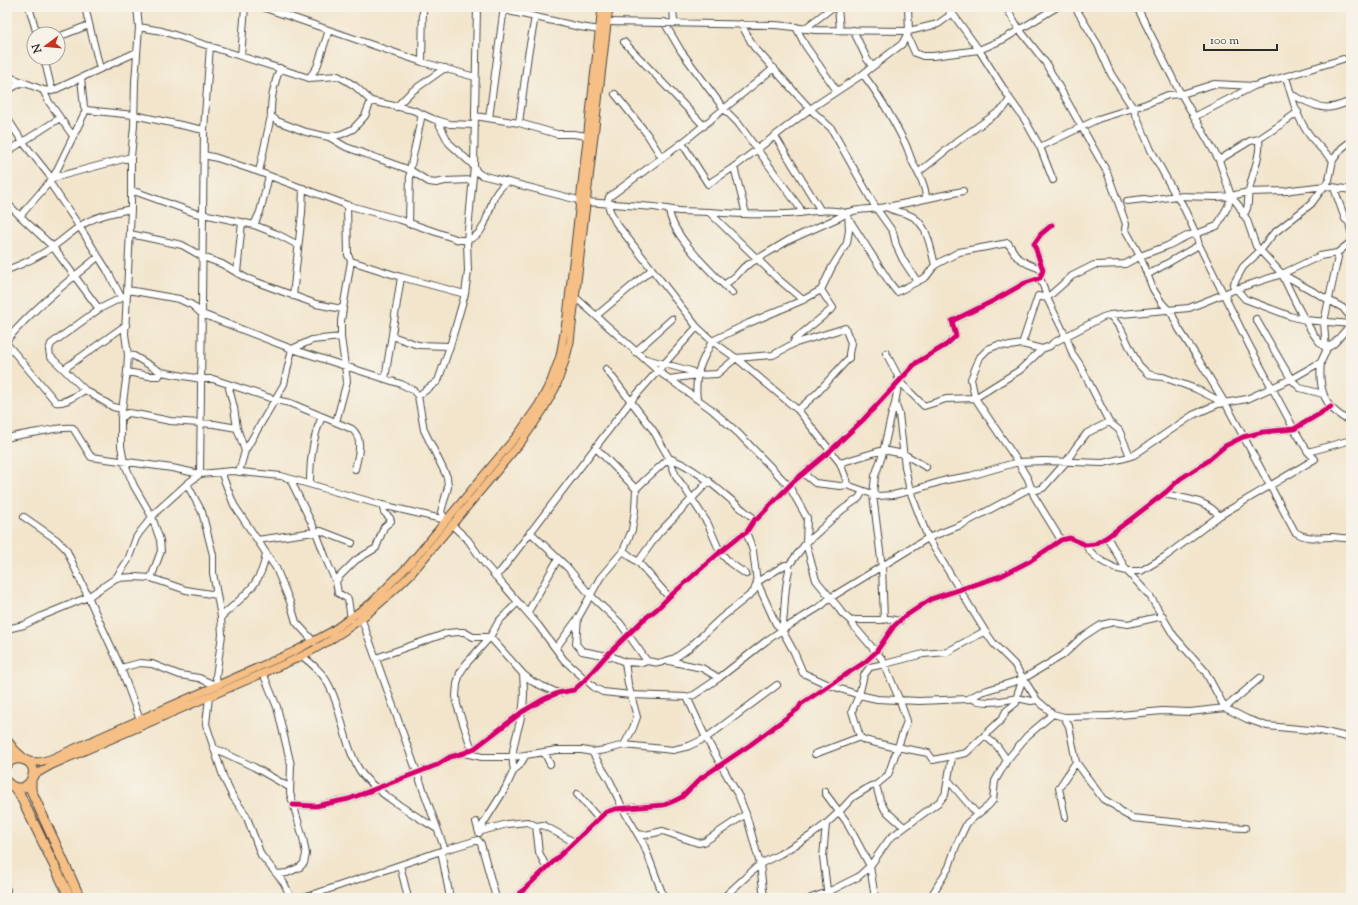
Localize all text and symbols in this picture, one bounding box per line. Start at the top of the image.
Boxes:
north arrow [26,26,66,66]
scale bar [1204,26,1277,52]
text: 100 m [1210,32,1239,50]
text: N [28,42,47,56]

